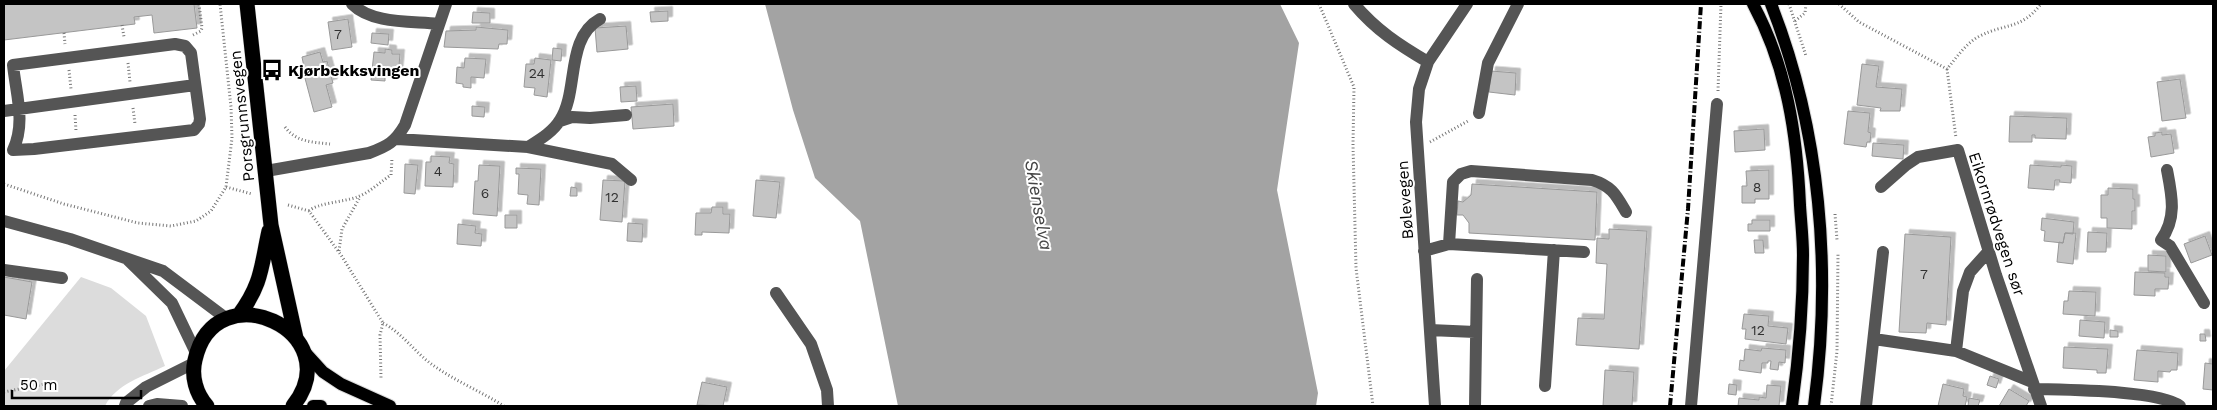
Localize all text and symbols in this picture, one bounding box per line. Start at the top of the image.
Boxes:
house number: 7 [334,26,342,42]
street label: Porsgrunnsvegen [226,49,258,183]
bus stop icon: Kjørbekksvingen [259,57,285,83]
place label: Kjørbekksvingen [288,61,419,80]
house number: 24 [529,65,545,81]
street label: Eikornrødvegen sør [1965,150,2029,299]
water label: Skienselva [1021,158,1057,252]
street label: Bølevegen [1393,160,1417,240]
house number: 4 [434,163,442,179]
house number: 8 [1753,179,1761,195]
house number: 6 [481,185,489,201]
house number: 12 [605,189,619,205]
house number: 7 [1920,266,1928,282]
house number: 12 [1751,322,1765,338]
scale bar [12,368,141,400]
text: 50 m [20,376,57,394]

